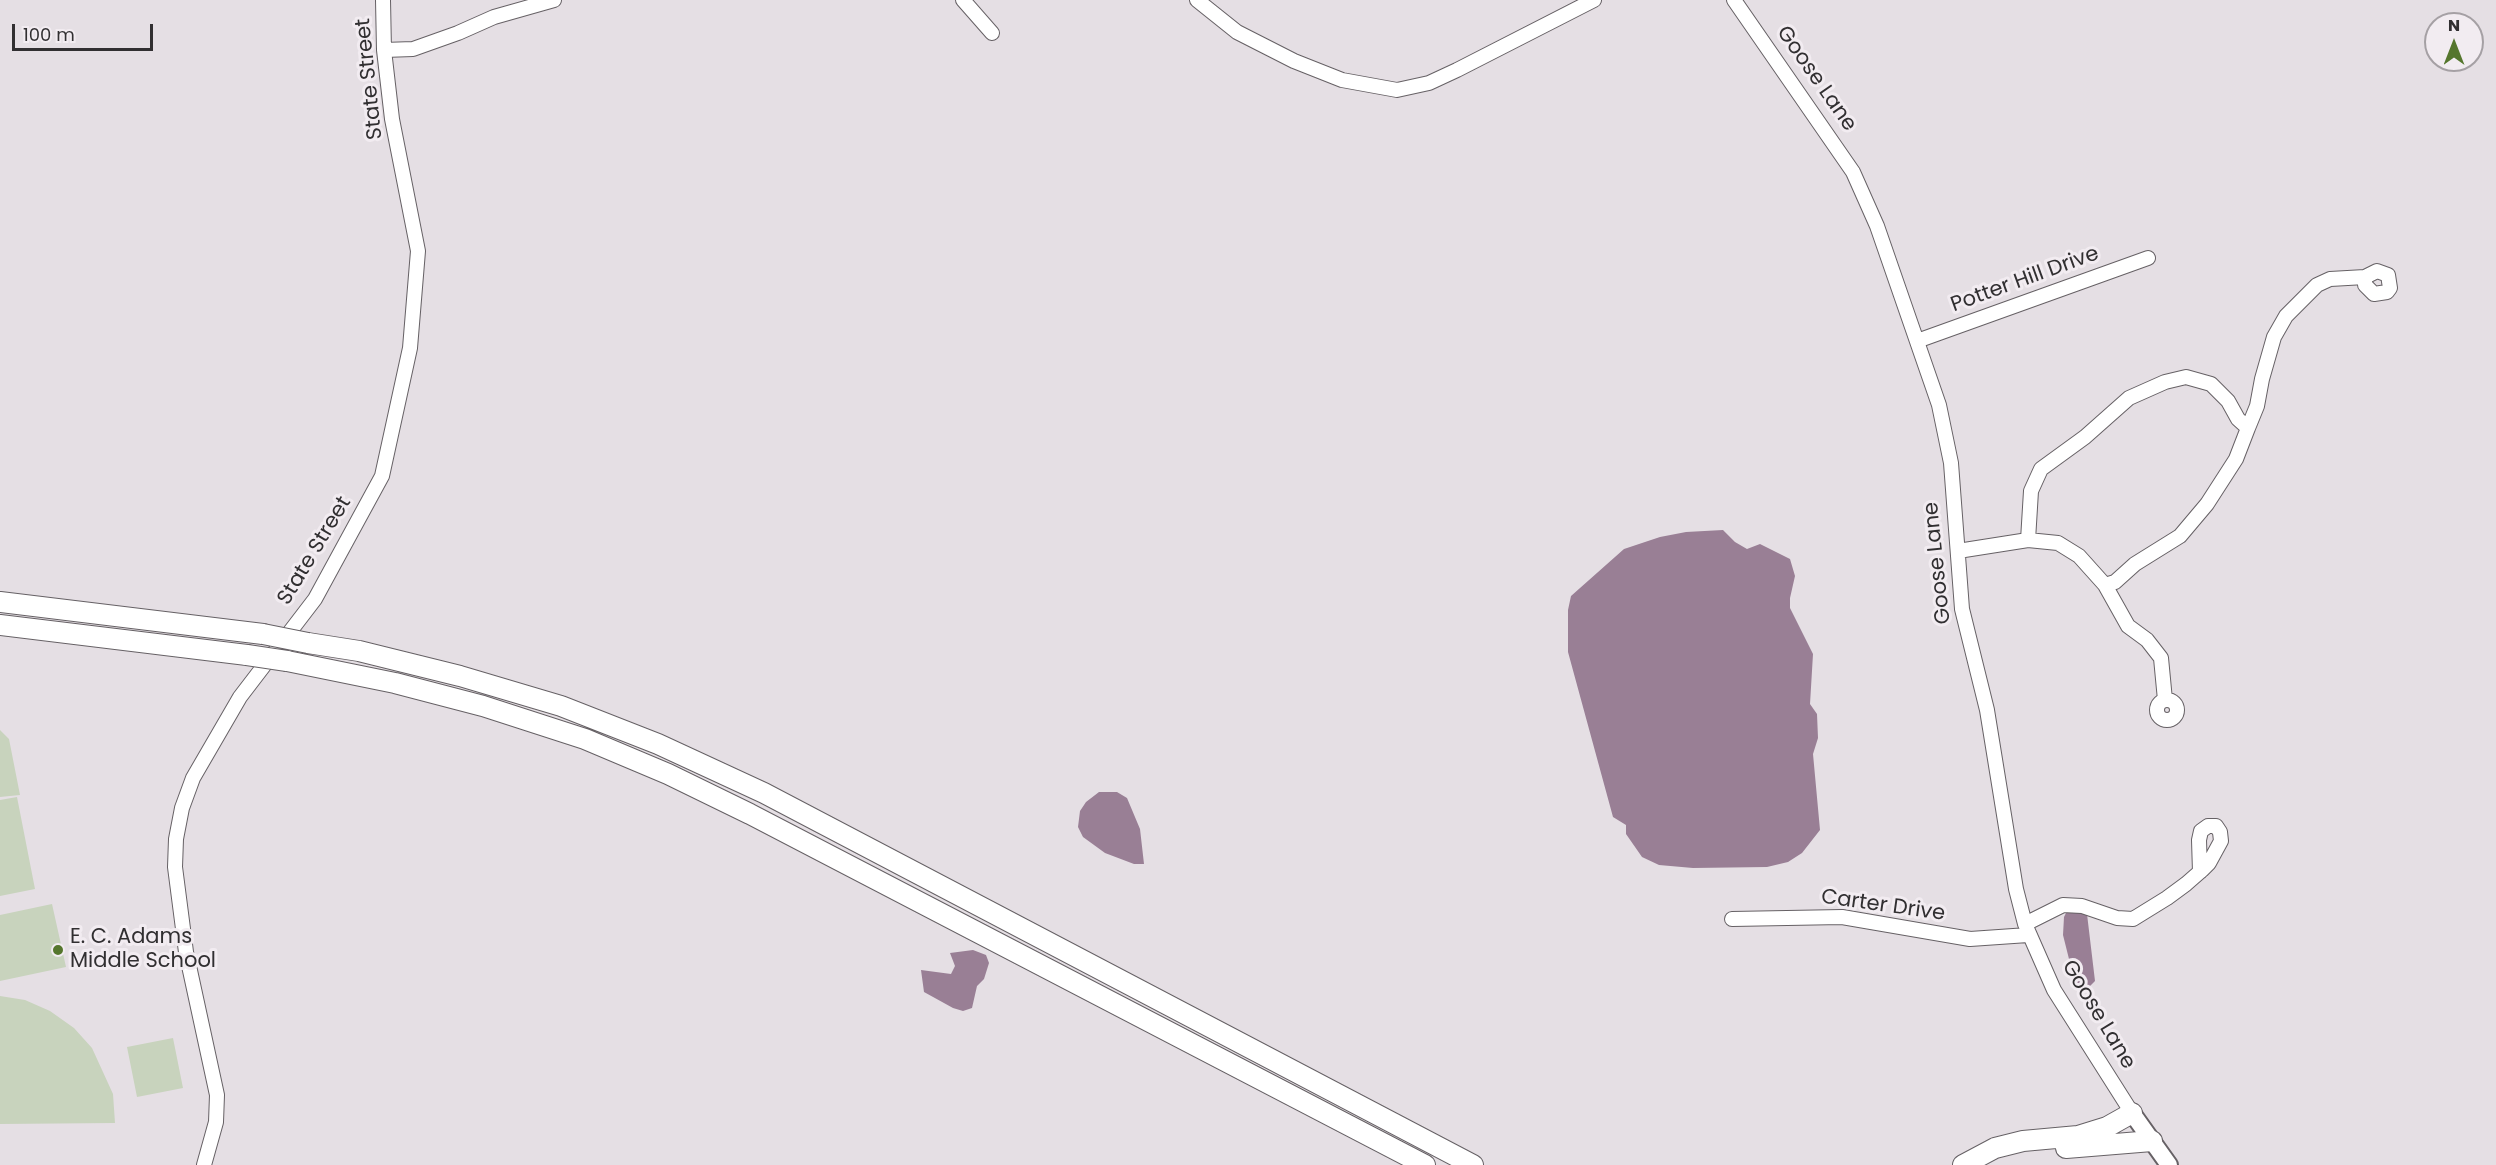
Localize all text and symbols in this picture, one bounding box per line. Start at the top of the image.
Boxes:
scale bar [15,12,156,50]
north arrow [2424,12,2484,72]
text: N [2448,14,2460,37]
street label: State Street [351,17,389,141]
text: 100 m [23,22,75,47]
street label: Goose Lane [1771,22,1861,136]
street label: Potter Hill Drive [1948,242,2102,318]
street label: State Street [273,492,357,610]
street label: Goose Lane [1919,501,1957,625]
street label: Carter Drive [1819,885,1947,927]
place label: E. C. Adams Middle School [70,925,216,975]
marker: E. C. Adams Middle School [51,943,65,957]
street label: Goose Lane [2056,956,2140,1074]

